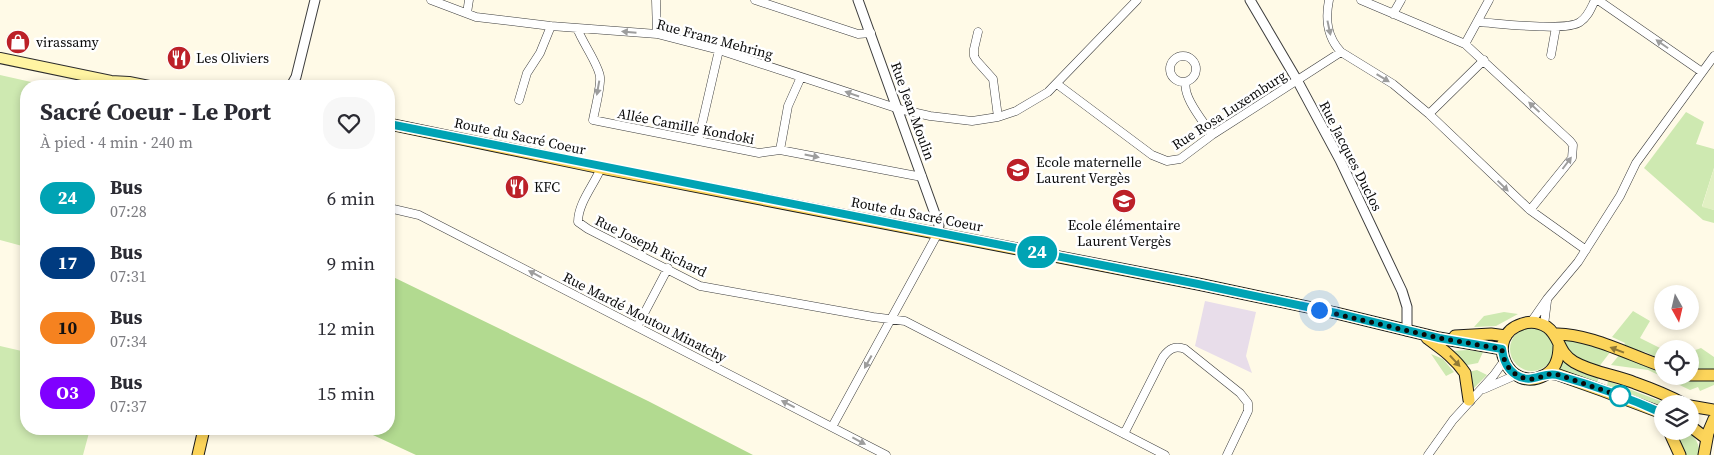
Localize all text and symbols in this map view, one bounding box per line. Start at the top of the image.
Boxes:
street label: Rue Franz Mehring [655,14,775,64]
one-way arrow [1325,20,1333,36]
one-way arrow [621,28,637,36]
shop icon: virassamy [5,29,31,55]
place label: virassamy [36,32,100,52]
one-way arrow [1655,40,1669,49]
restaurant icon: Les Oliviers [166,45,192,71]
place label: Les Oliviers [196,48,269,68]
street label: Rue Jean Moulin [886,59,940,163]
street label: Rue Rosa Luxemburg [1168,65,1290,155]
one-way arrow [1376,74,1389,83]
one-way arrow [594,81,602,97]
one-way arrow [845,89,860,97]
text: Sacré Coeur - Le Port [40,95,271,128]
button: heart [323,97,375,149]
street label: Rue Jacques Duclos [1315,98,1387,214]
one-way arrow [1529,101,1541,113]
street label: Allée Camille Kondoki [616,103,756,149]
street label: Route du Sacré Coeur [452,112,588,160]
text: À pied · 4 min · 240 m [40,131,193,153]
one-way arrow [805,152,821,160]
place label: Ecole maternelle Laurent Vergès [1036,152,1142,188]
school or university icon: Ecole maternelle Laurent Vergès [1005,157,1031,183]
one-way arrow [1562,157,1573,170]
text: Bus [110,174,142,200]
restaurant icon: KFC [504,174,530,200]
place label: KFC [534,177,560,197]
one-way arrow [1497,180,1509,192]
text: 24 [58,185,77,210]
text: 6 min [327,185,375,211]
school or university icon: Ecole élémentaire Laurent Vergès [1111,188,1137,214]
street label: Route du Sacré Coeur [849,191,985,237]
text: 07:28 [110,200,147,222]
street label: Rue Joseph Richard [592,210,710,282]
place label: Ecole élémentaire Laurent Vergès [1068,215,1180,251]
line badge: 24 [1014,236,1060,268]
text: Bus [110,239,142,265]
text: 24 [1027,239,1047,264]
text: 17 [58,250,77,275]
text: 9 min [327,250,375,276]
text: 07:31 [110,265,147,287]
street label: Rue Mardé Moutou Minatchy [560,267,731,367]
one-way arrow [528,270,542,278]
north arrow [1654,285,1699,330]
map controls [1654,285,1699,440]
your location [1307,298,1332,323]
text: Bus [110,304,142,330]
text: 10 [58,315,77,340]
text: 12 min [317,315,375,341]
text: 07:34 [110,330,147,352]
button: locate [1654,340,1699,385]
one-way arrow [1610,345,1624,353]
one-way arrow [863,355,872,368]
one-way arrow [1449,355,1461,367]
text: Bus [110,369,142,395]
text: O3 [56,380,79,405]
text: 15 min [317,380,375,406]
unlabelled marker [1609,385,1631,407]
text: 07:37 [110,395,147,417]
button: layers [1654,395,1699,440]
one-way arrow [781,400,796,408]
one-way arrow [852,437,866,445]

